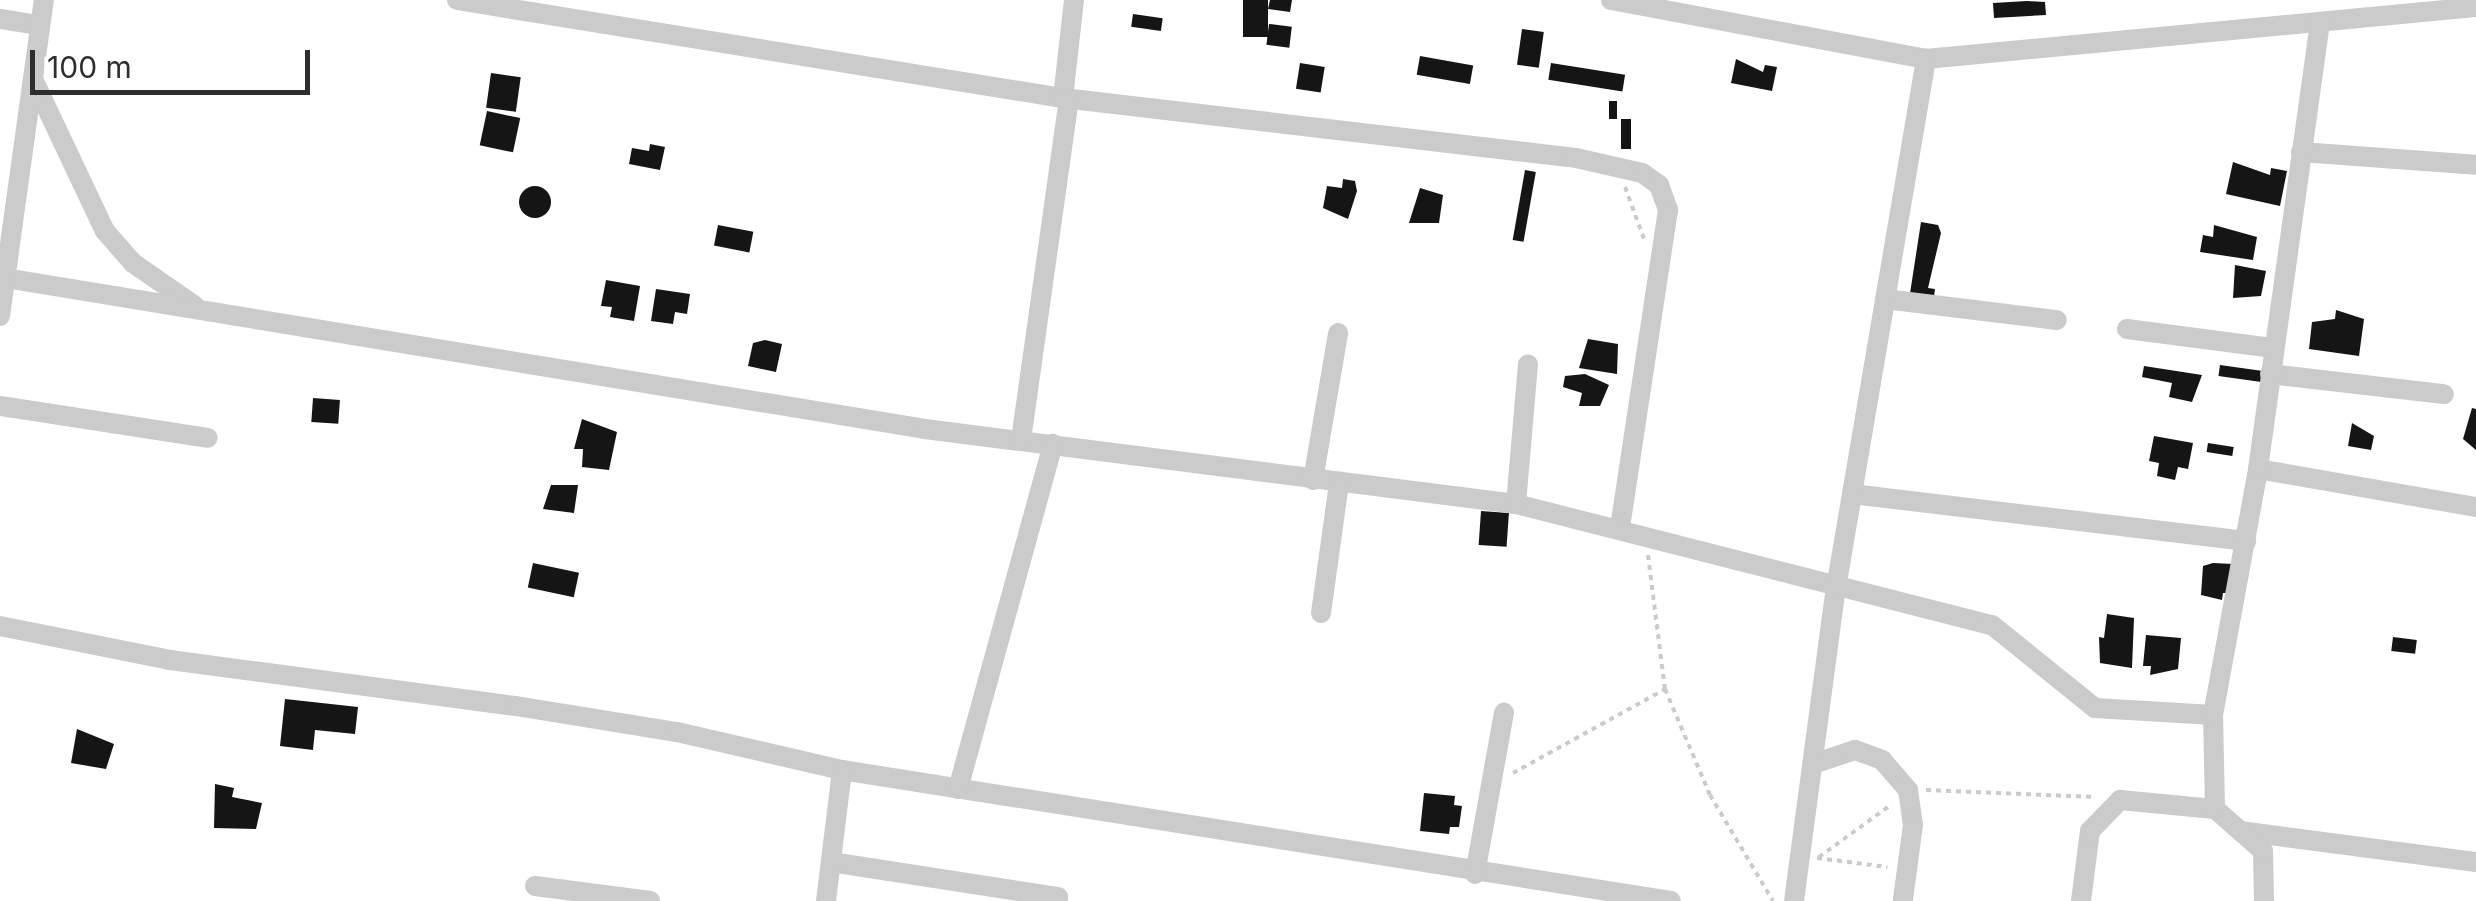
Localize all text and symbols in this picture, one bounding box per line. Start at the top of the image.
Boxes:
scale bar [35,30,315,92]
text: 100 m [47,49,132,85]

